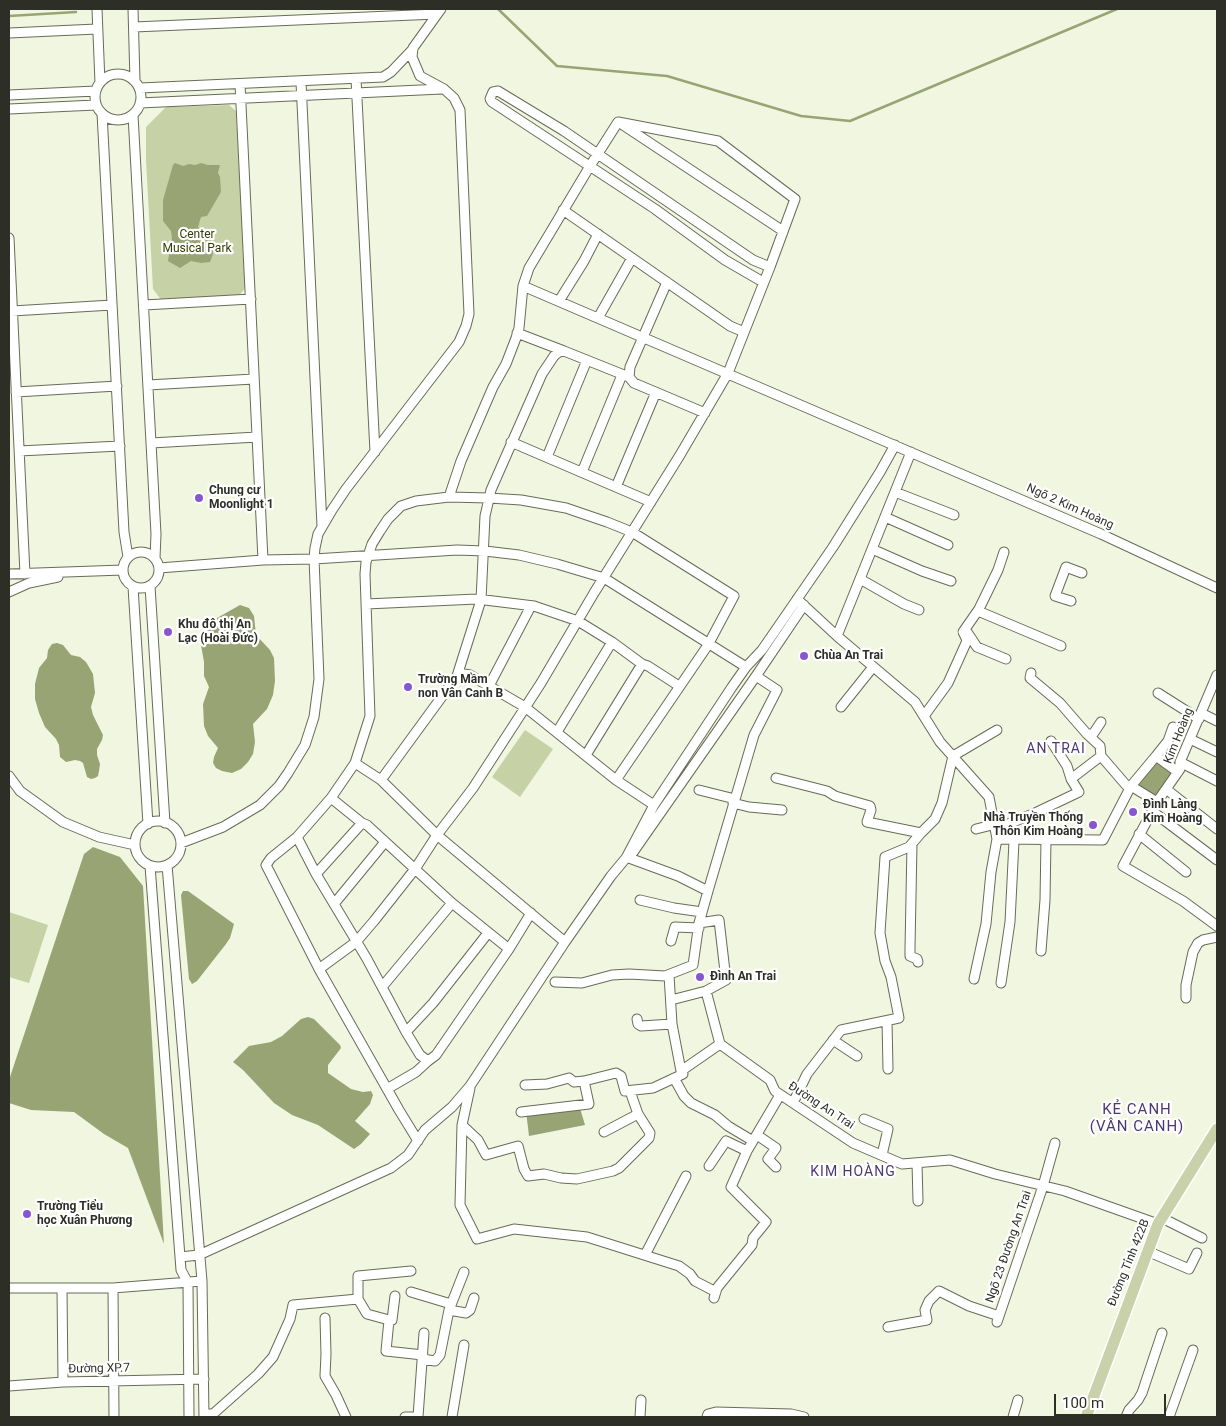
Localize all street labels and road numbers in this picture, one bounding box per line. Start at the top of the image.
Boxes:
street label: Ngõ 2 Kim Hoàng [1024,481,1116,533]
street label: Kim Hoàng [1161,706,1197,766]
street label: Đường An Trai [785,1079,857,1133]
street label: Ngõ 23 Đường An Trai [983,1189,1035,1305]
street label: Đường Tỉnh 422B [1105,1217,1153,1309]
street label: Đường XP.7 [68,1361,130,1377]

